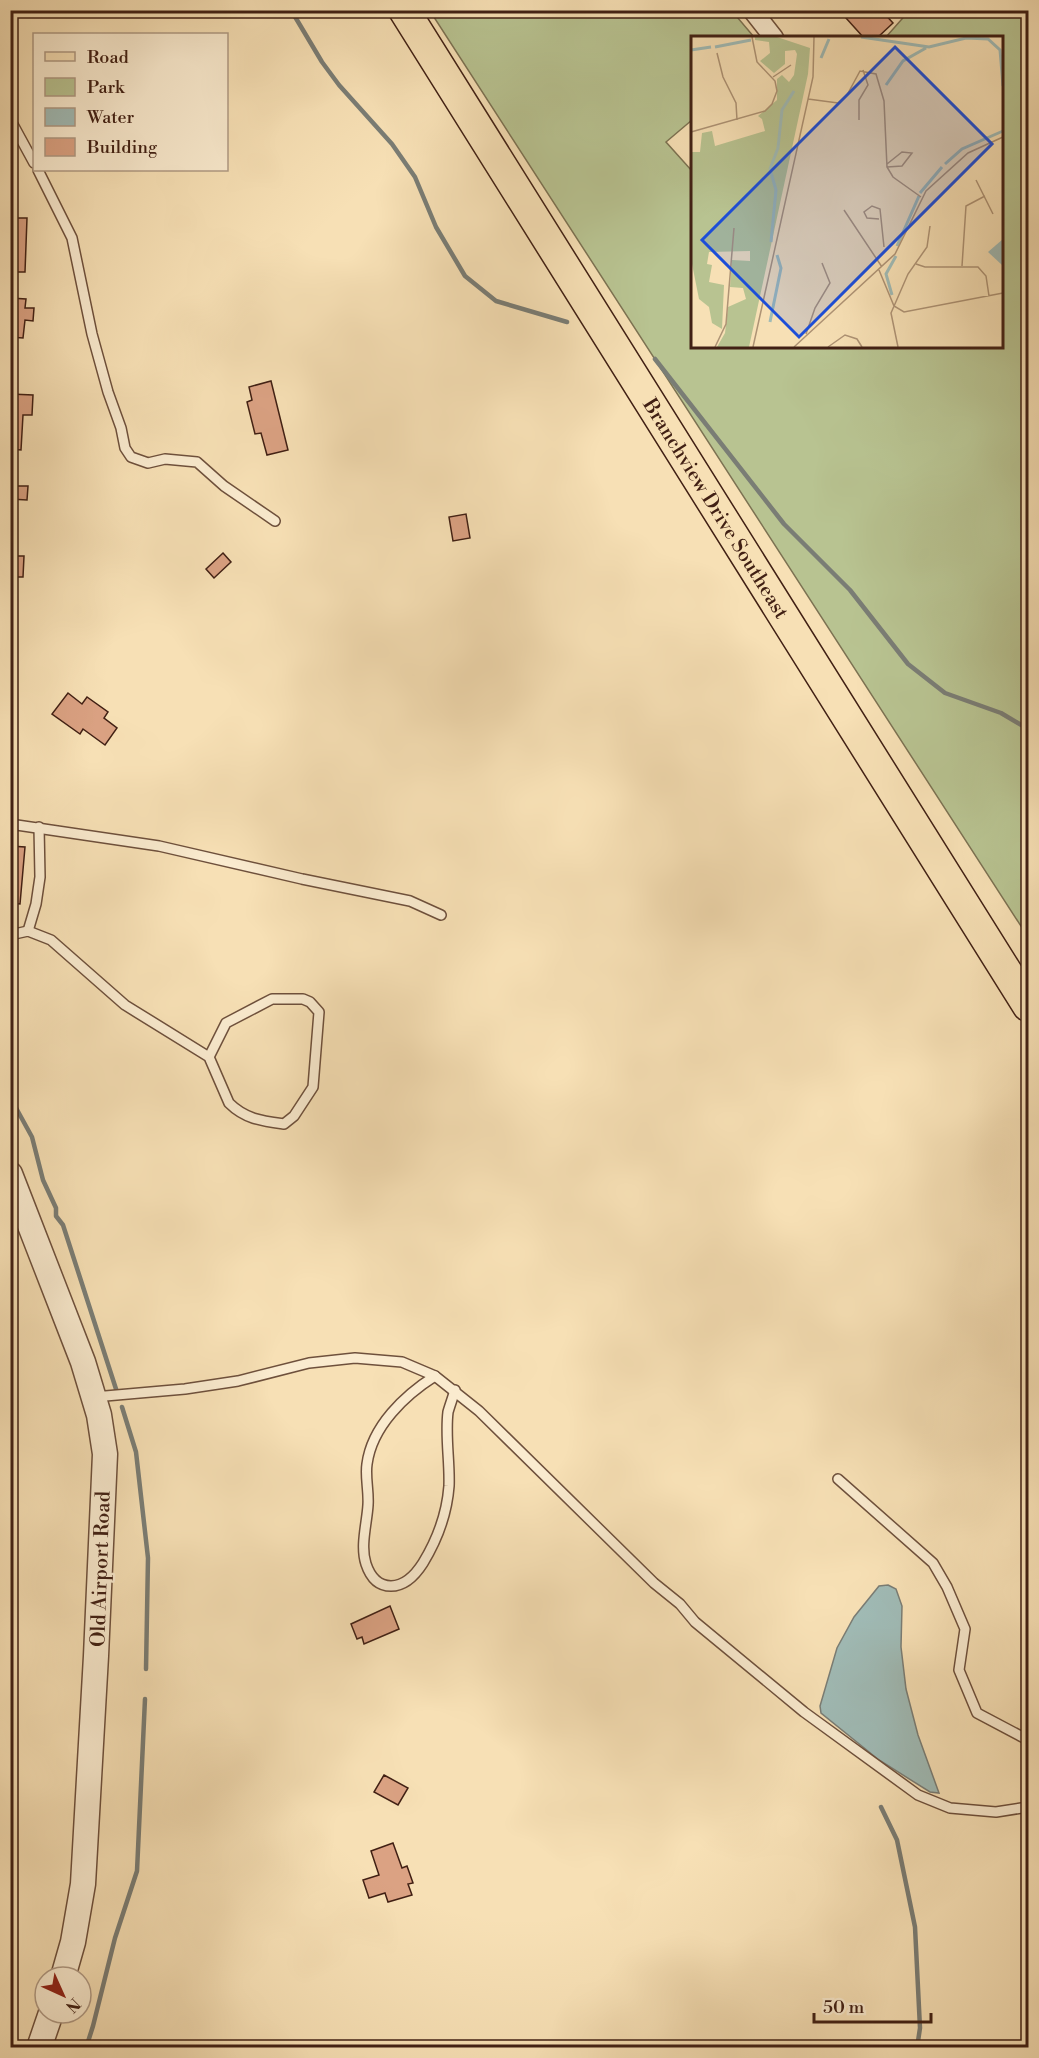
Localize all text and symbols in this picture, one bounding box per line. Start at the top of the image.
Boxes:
legend [33,33,228,171]
inset map [691,36,1003,348]
text: Road [87,46,130,69]
text: Park [87,76,126,99]
text: Water [86,106,135,129]
text: Building [86,136,158,159]
street label: Branchview Drive Southeast [636,393,793,624]
street label: Old Airport Road [86,1490,117,1648]
north arrow [33,1965,93,2025]
scale bar [814,1986,931,2024]
text: N [61,1993,84,2017]
text: 50 m [823,1996,865,2019]

